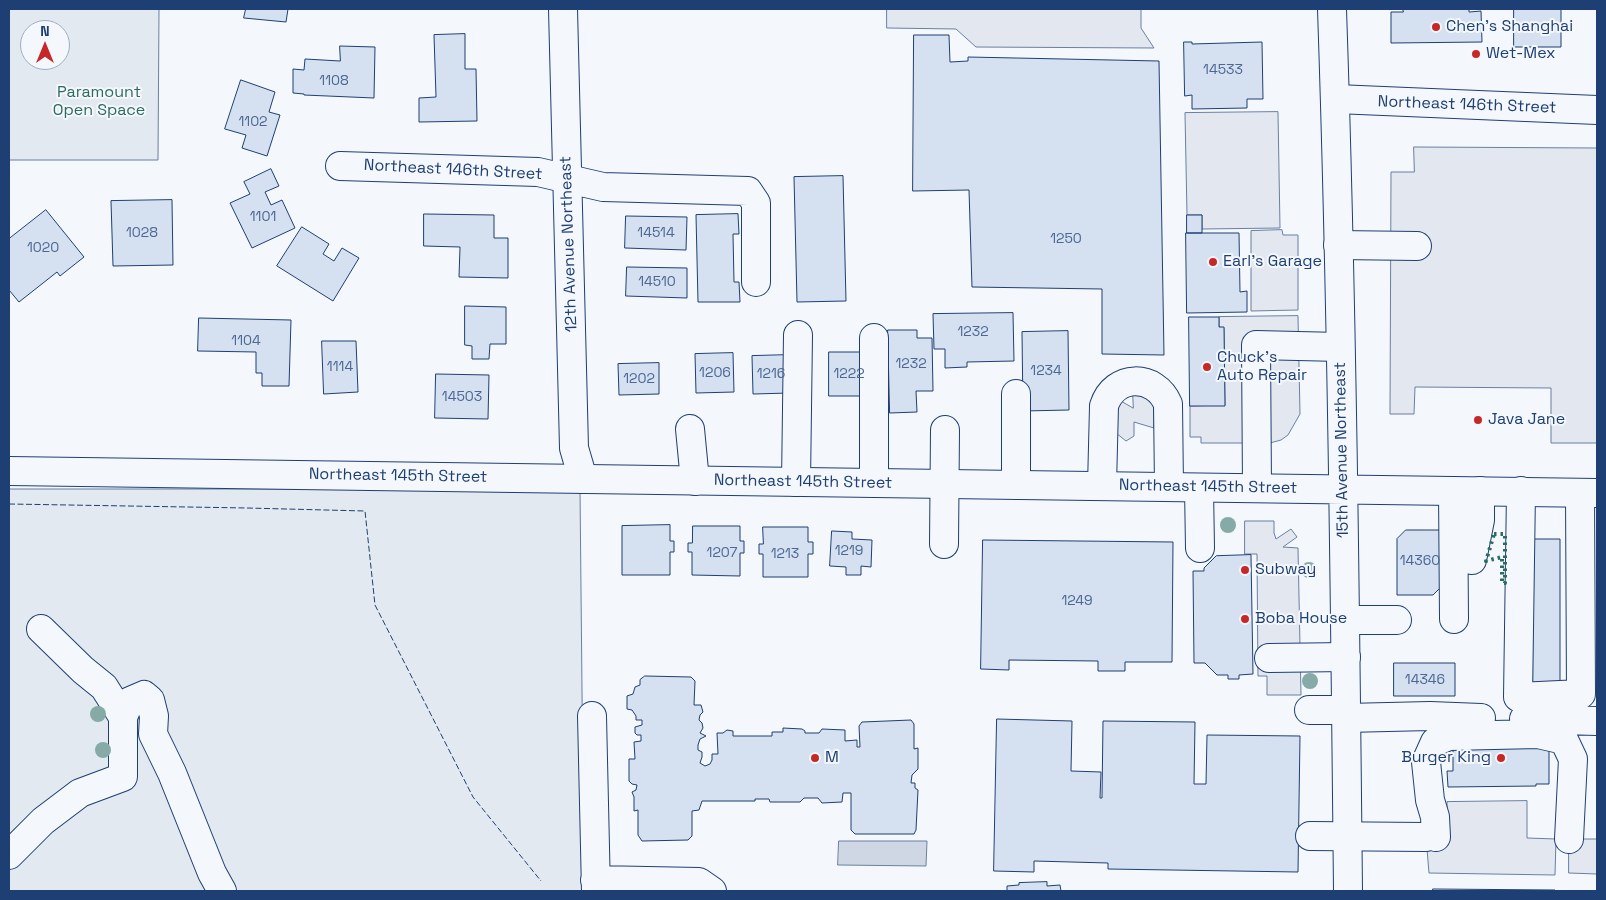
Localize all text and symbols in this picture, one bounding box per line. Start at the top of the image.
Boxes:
place label: Chen's Shanghai [1446,17,1573,37]
north arrow [20,20,70,70]
marker: Chen's Shanghai [1430,21,1442,33]
text: N [40,22,50,40]
place label: Wet-Mex [1486,44,1556,64]
marker: Wet-Mex [1470,48,1482,60]
house number: 14533 [1203,62,1243,78]
house number: 1108 [319,73,349,89]
park label: Paramount Open Space [53,83,145,121]
street label: Northeast 146th Street [1377,92,1557,118]
house number: 1102 [238,114,268,130]
street label: Northeast 146th Street [363,156,543,184]
street label: 12th Avenue Northeast [556,156,582,332]
house number: 1101 [250,209,276,225]
house number: 1028 [126,225,158,241]
house number: 14514 [637,225,675,241]
house number: 1250 [1050,231,1082,247]
house number: 1020 [27,240,59,256]
place label: Earl's Garage [1223,252,1322,272]
marker: Earl's Garage [1207,256,1219,268]
house number: 14510 [638,274,676,290]
house number: 1232 [957,324,989,340]
house number: 1104 [231,333,261,349]
place label: Chuck's Auto Repair [1217,348,1307,386]
house number: 1232 [895,356,927,372]
house number: 1114 [327,359,353,375]
marker: Chuck's Auto Repair [1201,361,1213,373]
street label: 15th Avenue Northeast [1331,362,1353,538]
house number: 1234 [1030,363,1062,379]
house number: 1206 [699,365,731,381]
house number: 1216 [757,366,785,382]
house number: 1222 [833,366,865,382]
house number: 1202 [623,371,655,387]
house number: 14503 [442,389,482,405]
place label: Java Jane [1488,410,1565,430]
marker: Java Jane [1472,414,1484,426]
street label: Northeast 145th Street [309,465,487,487]
street label: Northeast 145th Street [714,471,892,493]
street label: Northeast 145th Street [1119,476,1297,498]
house number: 1219 [835,543,863,559]
house number: 1207 [707,545,737,561]
house number: 1213 [771,546,799,562]
house number: 14360 [1400,553,1440,569]
place label: Subway [1255,560,1316,580]
marker: Subway [1239,564,1251,576]
house number: 1249 [1061,593,1093,609]
place label: Boba House [1255,609,1347,629]
marker: Boba House [1239,613,1251,625]
house number: 14346 [1405,672,1445,688]
place label: M [825,748,839,768]
place label: Burger King [1401,748,1491,768]
marker: M [809,752,821,764]
marker: Burger King [1495,752,1507,764]

